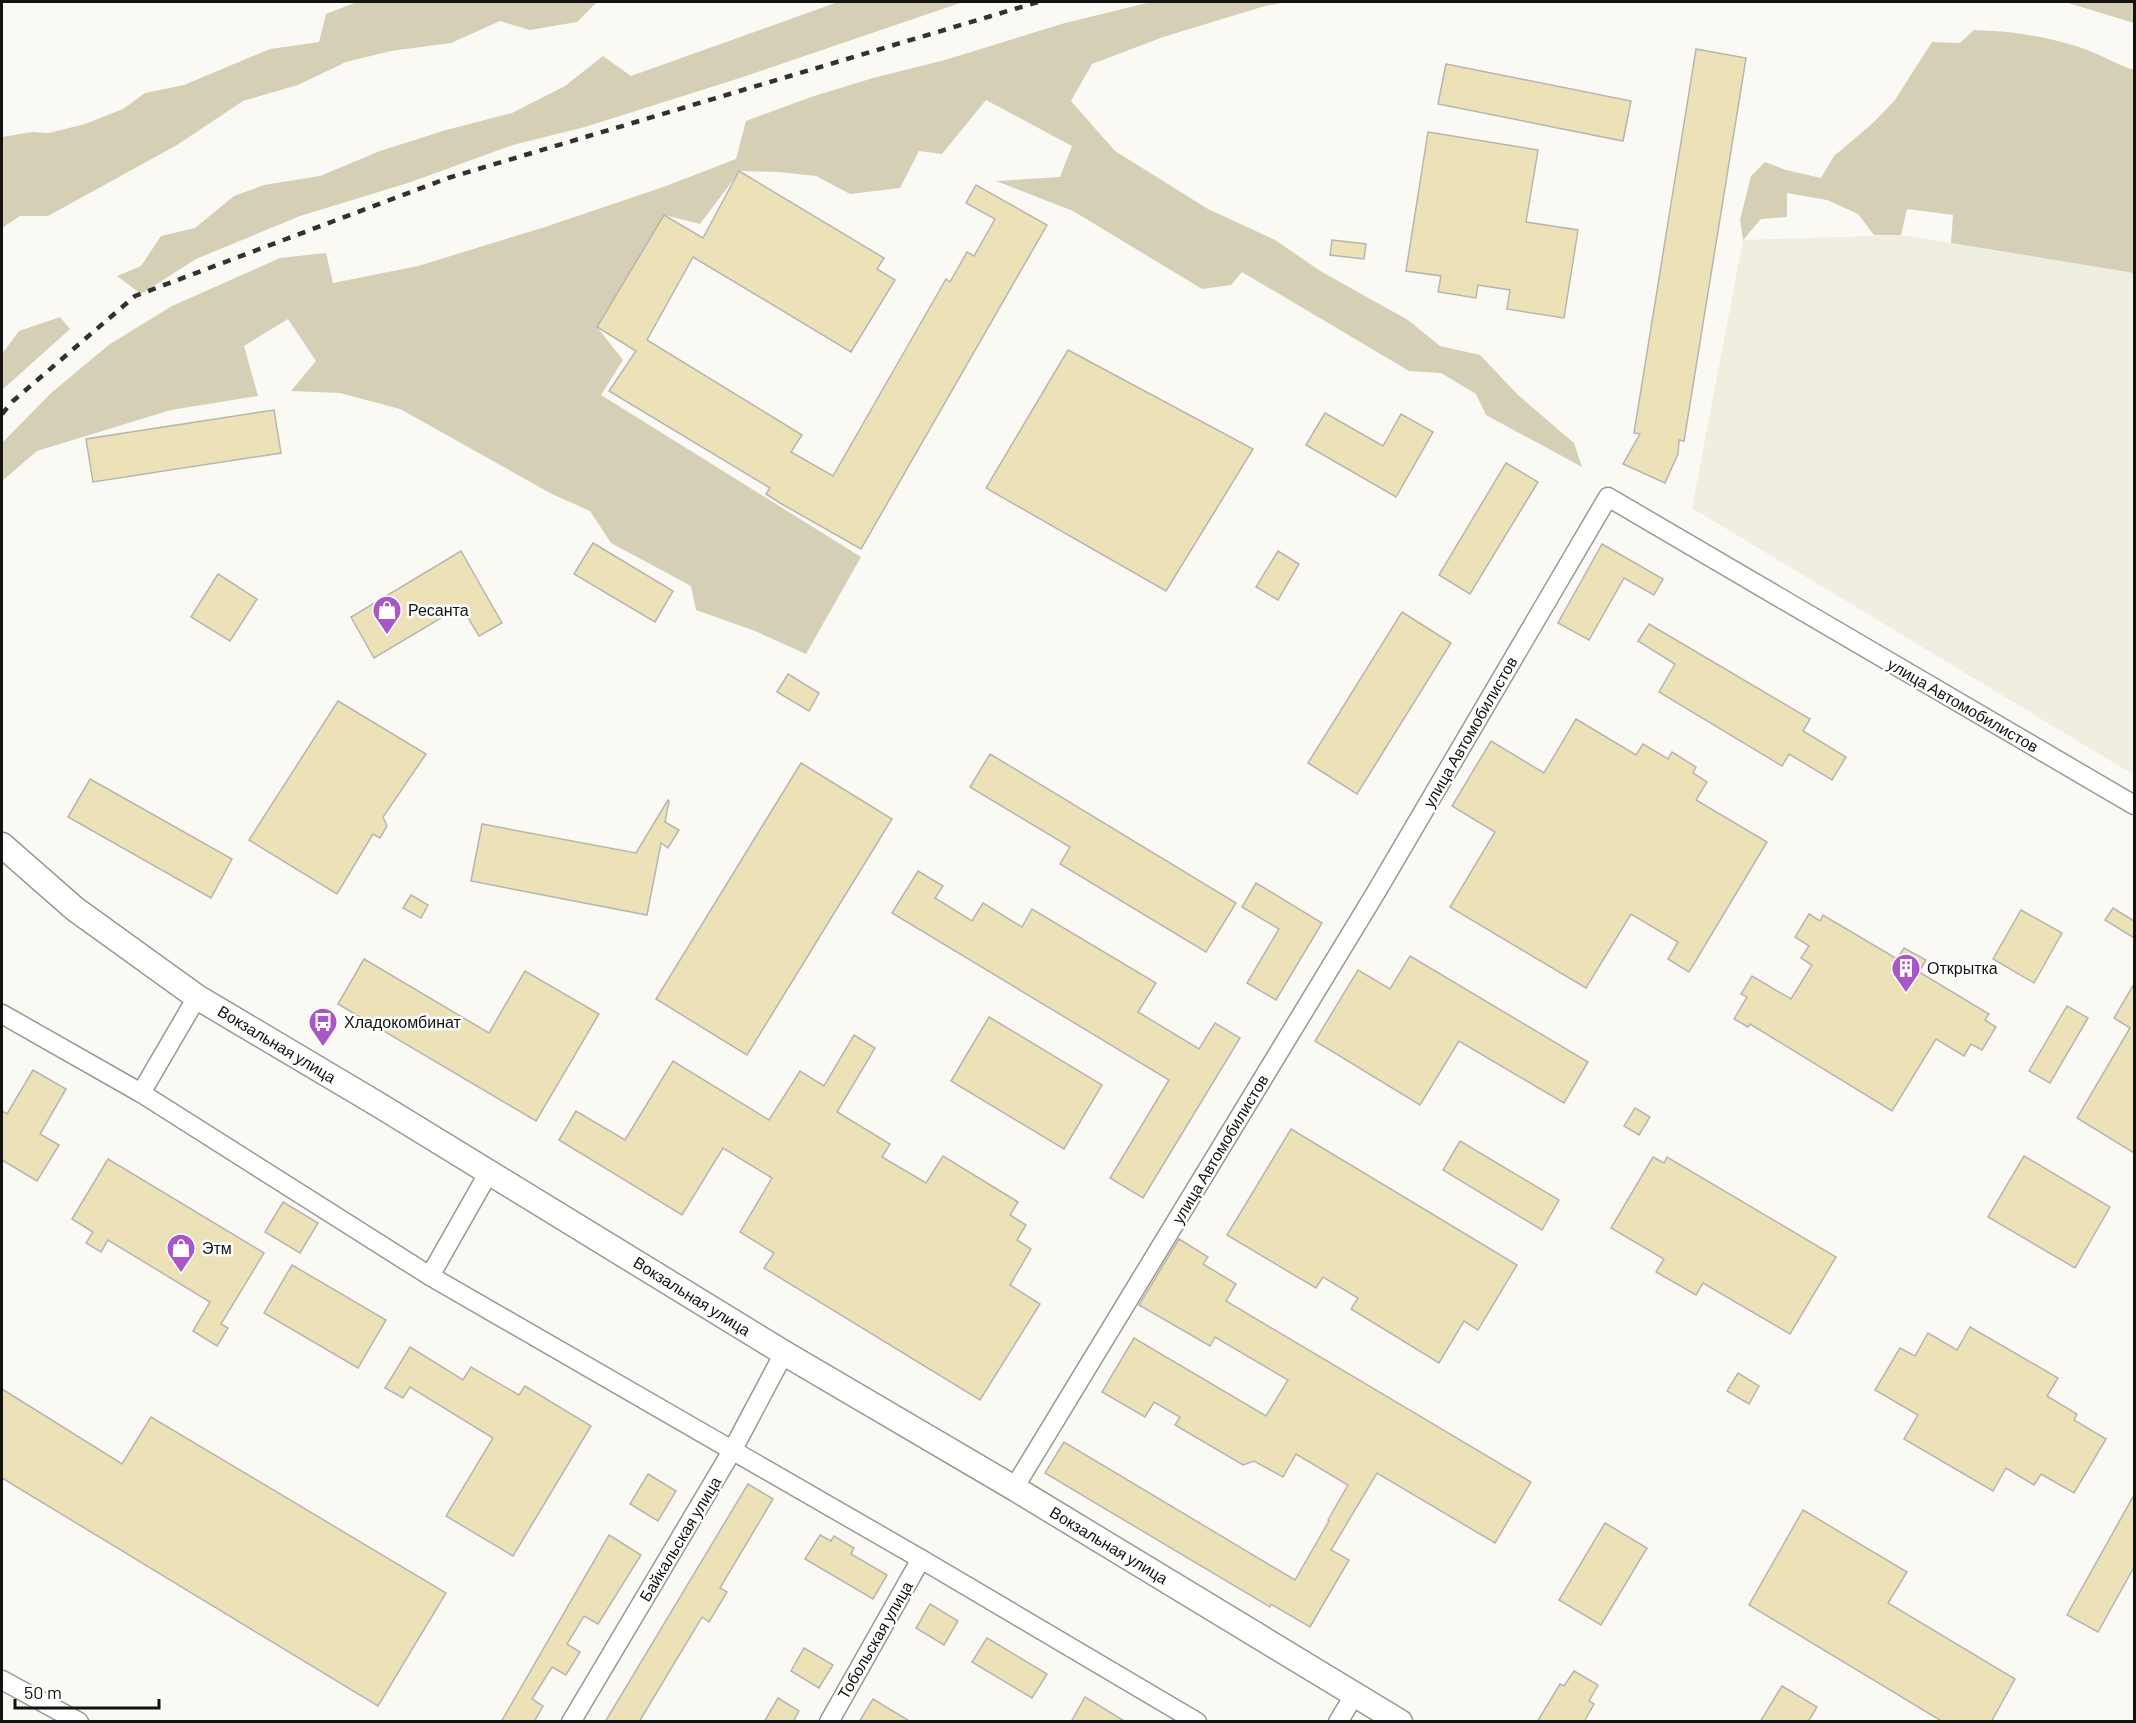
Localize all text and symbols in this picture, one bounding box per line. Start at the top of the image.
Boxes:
shop icon: Ресанта [371,594,403,636]
place label: Ресанта [408,600,469,619]
street label: улица Автомобилистов [1419,653,1521,810]
street label: улица Автомобилистов [1885,654,2042,756]
building icon: Открытка [1890,952,1922,994]
place label: Открытка [1927,958,1998,977]
street label: Вокзальная улица [215,1001,340,1086]
bus stop icon: Хладокомбинат [307,1006,339,1048]
place label: Хладокомбинат [344,1012,462,1031]
street label: улица Автомобилистов [1167,1071,1272,1227]
shop icon: Этм [165,1232,197,1274]
place label: Этм [202,1238,232,1257]
street label: Вокзальная улица [630,1252,754,1339]
street label: Байкальская улица [635,1473,724,1605]
street label: Вокзальная улица [1047,1502,1172,1587]
street label: Тобольская улица [833,1577,916,1702]
scale bar [15,1672,159,1710]
text: 50 m [24,1681,62,1703]

